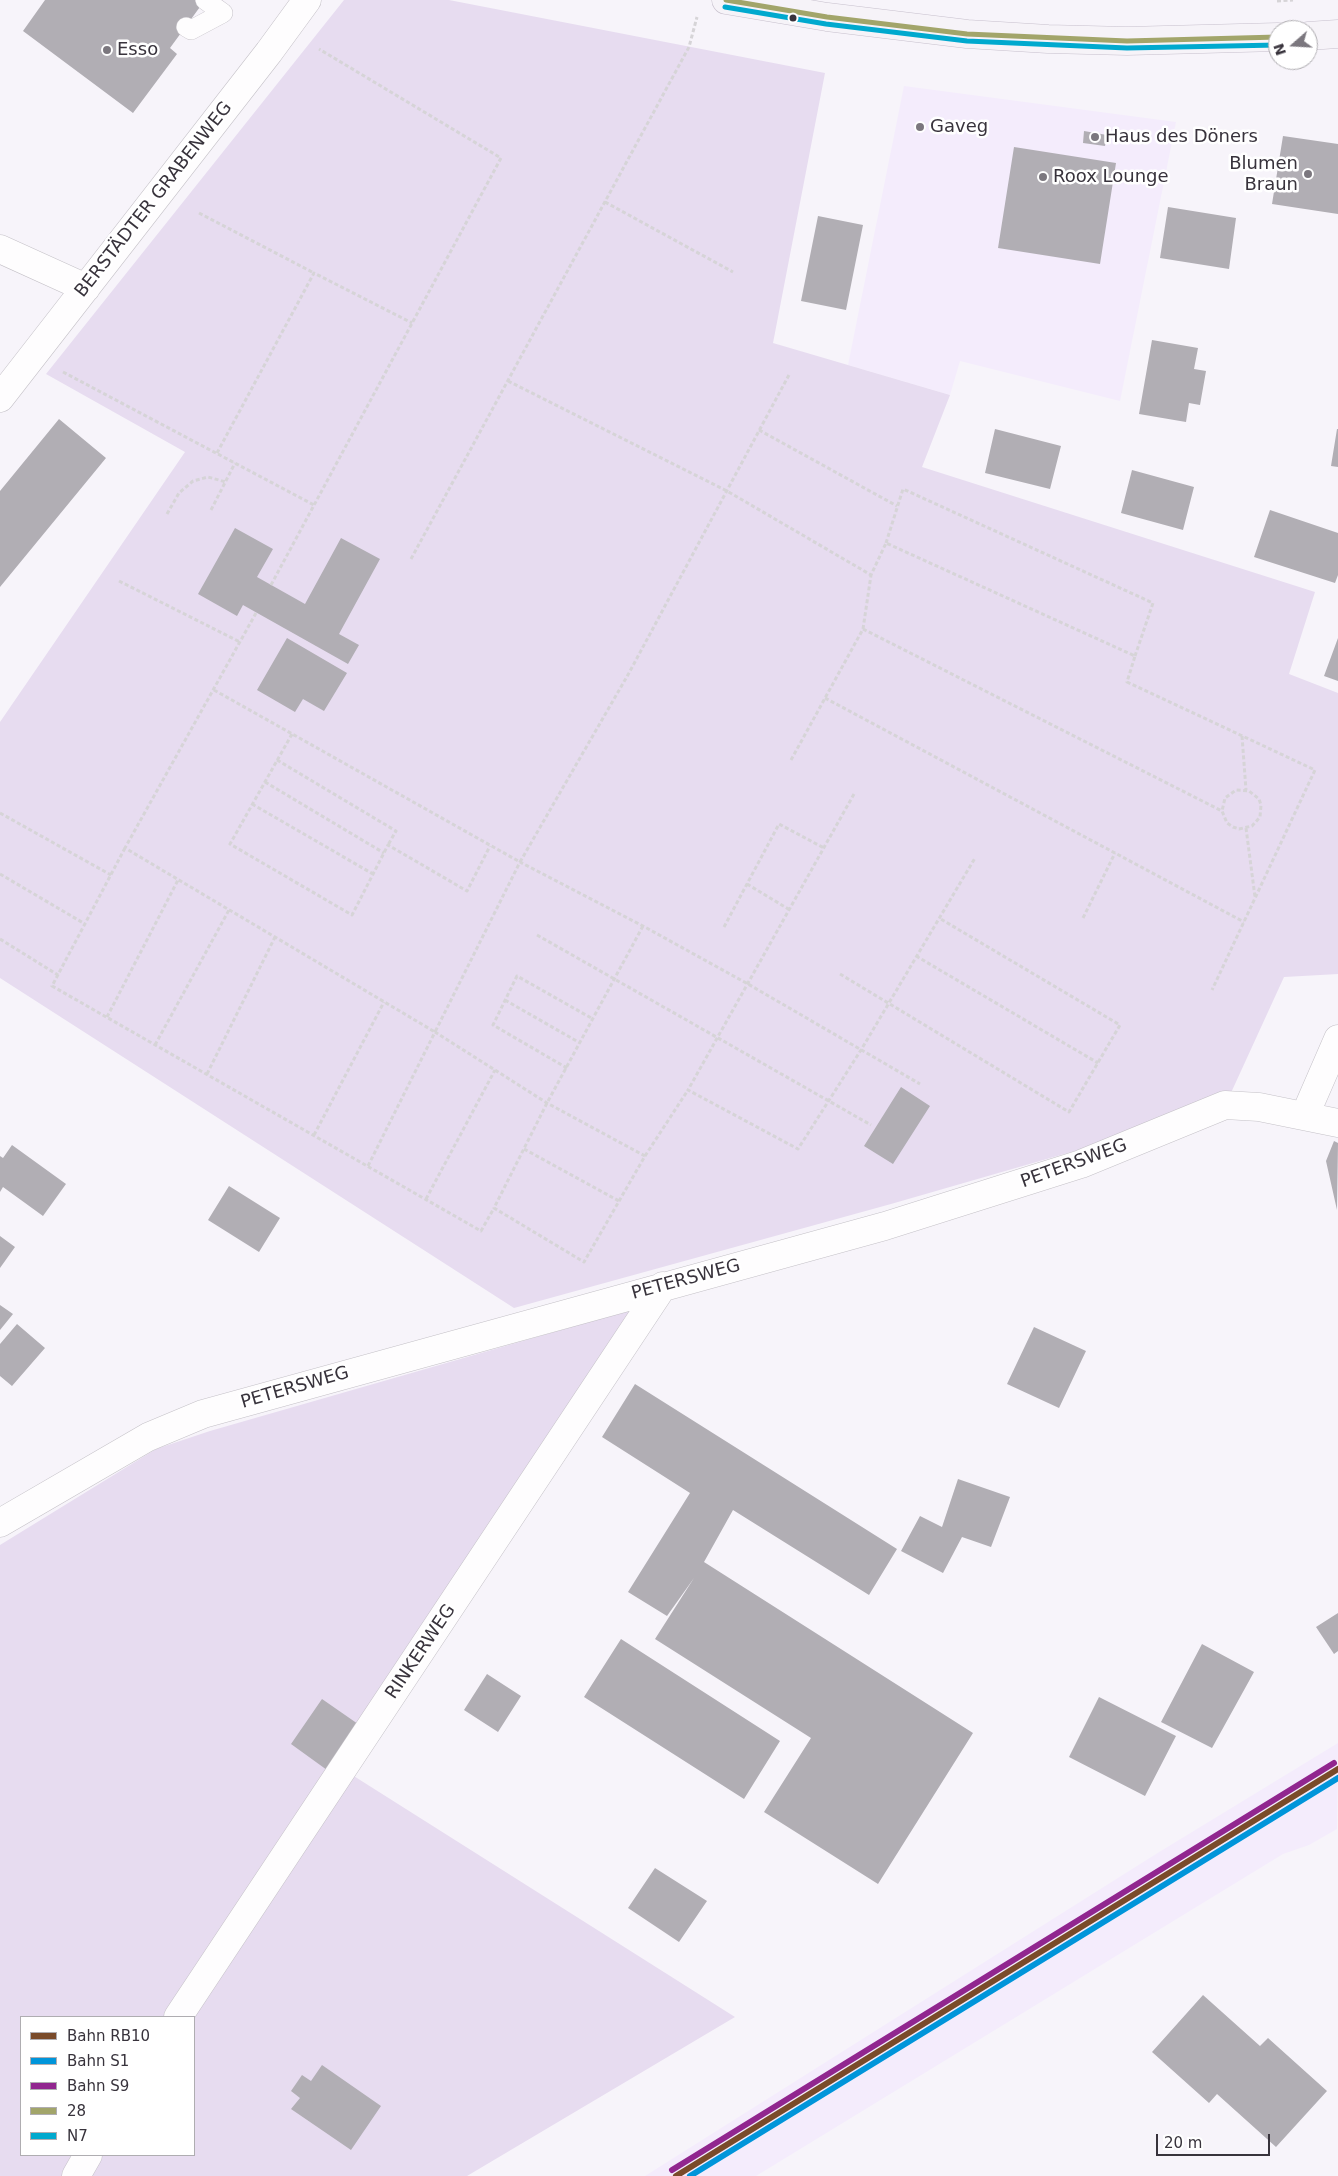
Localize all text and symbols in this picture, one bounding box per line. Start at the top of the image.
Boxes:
unlabelled marker [788,13,798,23]
north arrow [1268,20,1318,70]
place label: Esso [117,39,158,61]
text: N [1270,41,1289,58]
marker: Esso [101,44,113,56]
street label: BERSTÄDTER GRABENWEG [71,98,237,302]
place label: Gaveg [930,116,988,138]
marker: Gaveg [914,121,926,133]
place label: Haus des Döners [1105,126,1258,148]
marker: Haus des Döners [1089,131,1101,143]
place label: Blumen Braun [1229,153,1298,195]
place label: Roox Lounge [1053,166,1169,188]
marker: Blumen Braun [1302,168,1314,180]
marker: Roox Lounge [1037,171,1049,183]
street label: PETERSWEG [1018,1135,1130,1193]
street label: PETERSWEG [629,1255,743,1305]
street label: PETERSWEG [238,1362,352,1414]
street label: RINKERWEG [381,1601,461,1703]
legend [20,2016,195,2156]
text: Bahn RB10 [67,2027,150,2045]
text: Bahn S1 [67,2052,129,2070]
text: Bahn S9 [67,2077,129,2095]
text: 28 [67,2102,86,2120]
scale bar [1158,2124,1272,2156]
text: N7 [67,2127,88,2145]
text: 20 m [1164,2134,1202,2152]

